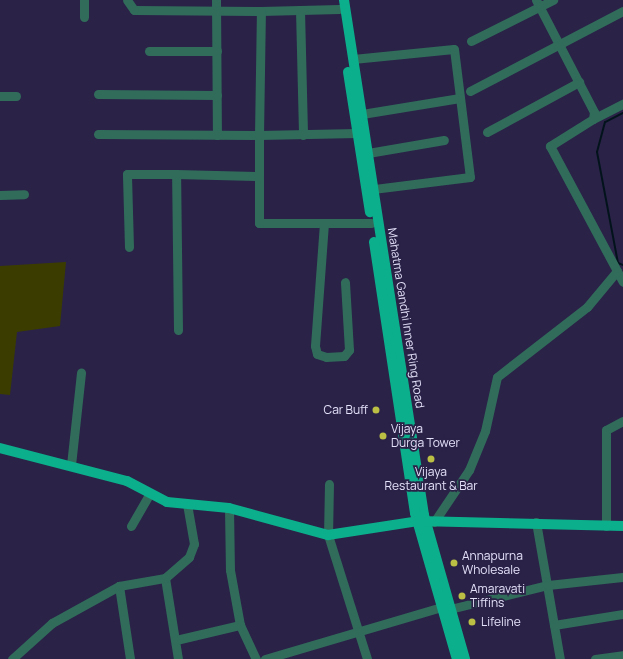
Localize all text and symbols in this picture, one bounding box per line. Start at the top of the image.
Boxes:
street label: Mahatma Gandhi Inner Ring Road [385,227,427,409]
place label: Car Buff [324,403,368,417]
marker: Car Buff [371,405,381,415]
place label: Vijaya Durga Tower [391,422,460,450]
marker: Vijaya Durga Tower [378,431,388,441]
marker: Vijaya Restaurant & Bar [426,454,436,464]
place label: Vijaya Restaurant & Bar [384,465,478,493]
place label: Annapurna Wholesale [462,549,523,577]
marker: Annapurna Wholesale [449,558,459,568]
place label: Amaravati Tiffins [470,582,525,610]
marker: Amaravati Tiffins [457,591,467,601]
place label: Lifeline [481,615,521,629]
marker: Lifeline [466,616,478,628]

